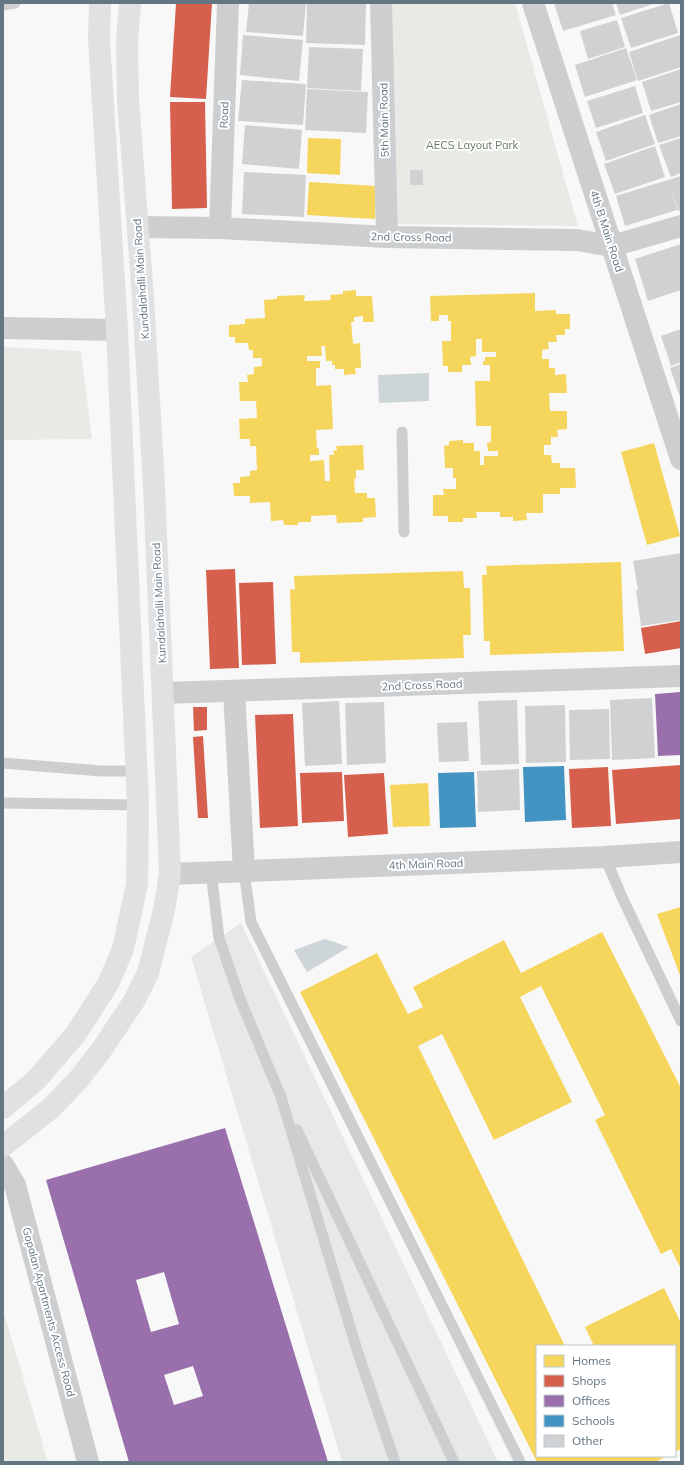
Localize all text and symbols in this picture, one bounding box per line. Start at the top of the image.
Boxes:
street label: 5th Main Road [376,83,392,157]
street label: Road [217,101,231,129]
park label: AECS Layout Park [426,138,519,152]
street label: 4th B Main Road [587,188,627,274]
street label: Kundalahalli Main Road [130,218,152,340]
street label: 2nd Cross Road [370,229,452,245]
street label: Kundalahalli Main Road [149,542,169,664]
street label: 2nd Cross Road [381,677,463,693]
street label: 4th Main Road [388,856,464,872]
street label: Gopalan Apartments Access Road [20,1226,78,1398]
legend [536,1345,676,1457]
text: Homes [572,1353,611,1368]
text: Shops [572,1373,607,1388]
text: Offices [572,1393,610,1408]
text: Schools [572,1413,615,1428]
text: Other [572,1433,604,1448]

